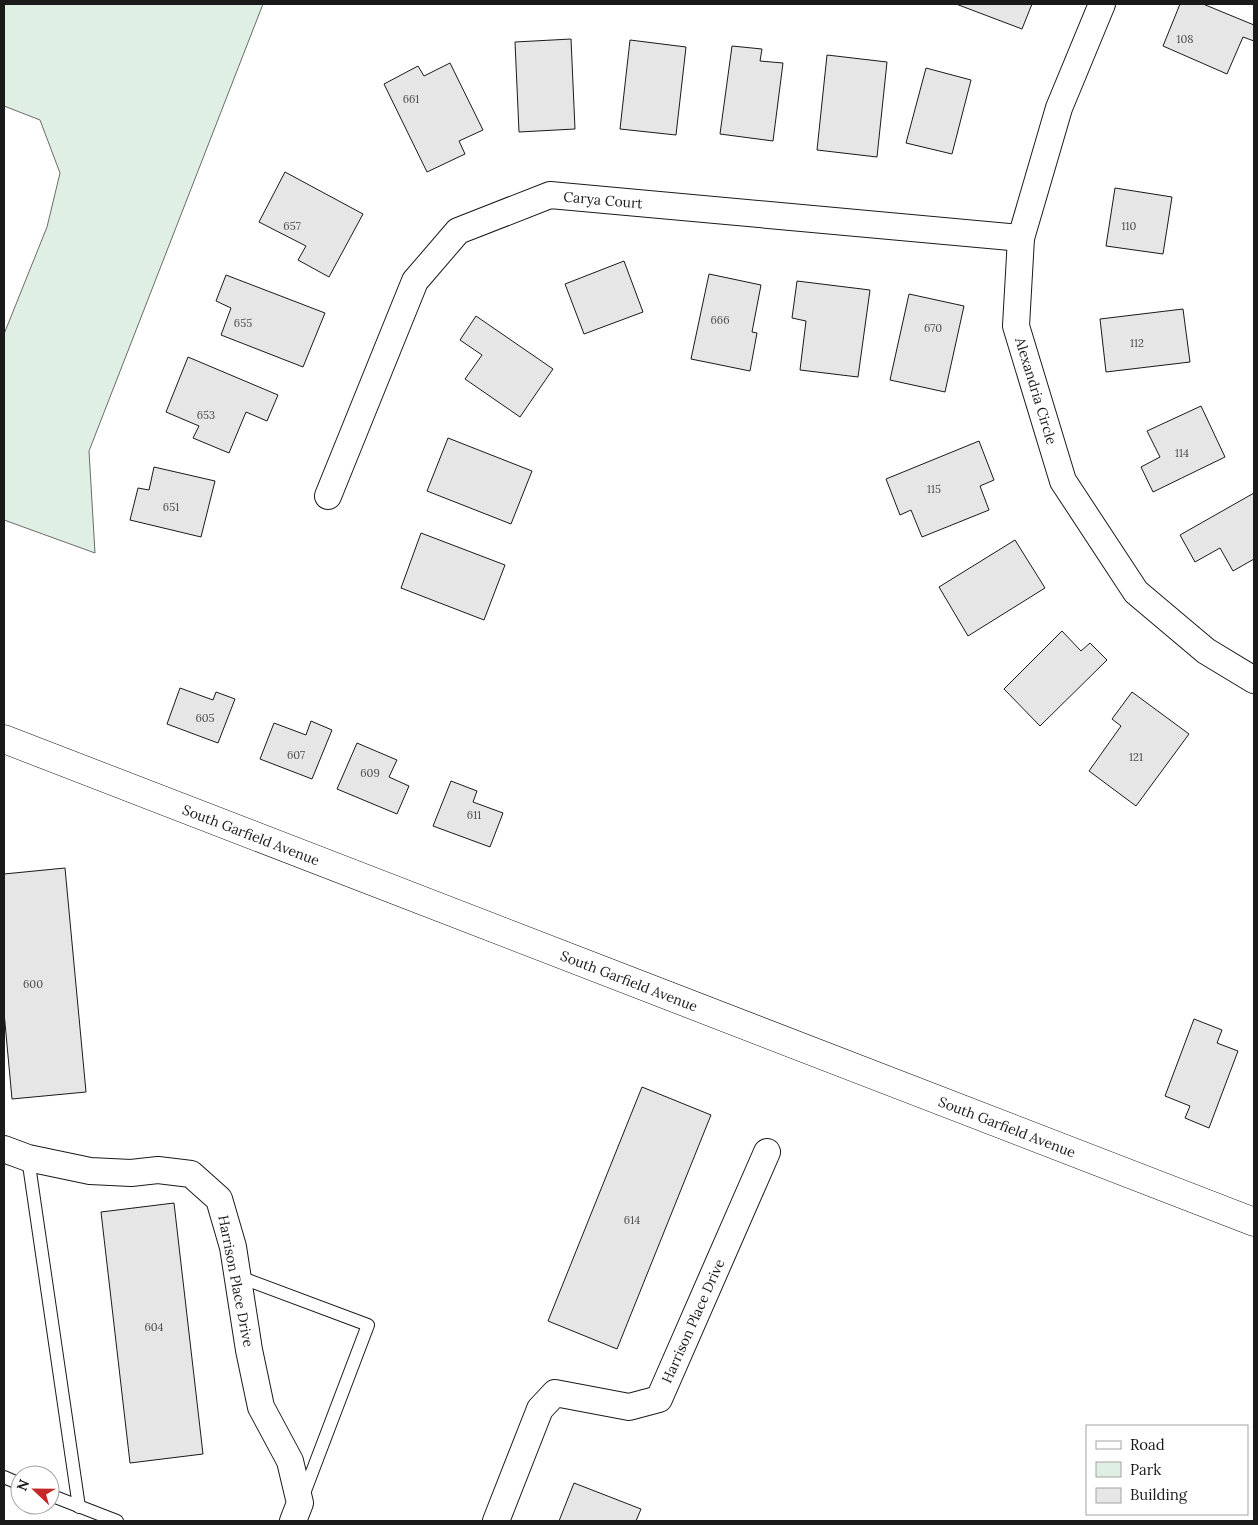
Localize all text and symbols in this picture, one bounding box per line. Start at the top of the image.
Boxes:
house number: 108 [1176,32,1194,46]
house number: 661 [403,92,419,106]
street label: Carya Court [563,188,644,212]
house number: 657 [283,219,301,233]
house number: 110 [1122,219,1137,233]
house number: 666 [710,313,730,327]
house number: 655 [234,316,252,330]
house number: 670 [924,321,942,335]
street label: Alexandria Circle [1011,334,1061,447]
house number: 112 [1130,336,1144,350]
house number: 653 [197,408,215,422]
house number: 114 [1175,446,1189,460]
house number: 115 [927,482,941,496]
house number: 651 [163,500,179,514]
house number: 605 [195,711,215,725]
house number: 607 [287,748,305,762]
house number: 121 [1129,750,1143,764]
house number: 609 [360,766,380,780]
street label: South Garfield Avenue [180,801,323,870]
house number: 611 [467,808,481,822]
street label: South Garfield Avenue [558,947,701,1016]
house number: 600 [23,977,43,991]
street label: South Garfield Avenue [936,1093,1079,1162]
street label: Harrison Place Drive [214,1213,258,1349]
house number: 614 [624,1213,640,1227]
street label: Harrison Place Drive [658,1256,729,1386]
house number: 604 [144,1320,164,1334]
legend [1086,1425,1248,1515]
text: Road [1130,1435,1165,1454]
text: Park [1130,1460,1161,1479]
north arrow [10,1465,60,1515]
text: N [13,1477,33,1494]
text: Building [1130,1485,1188,1504]

